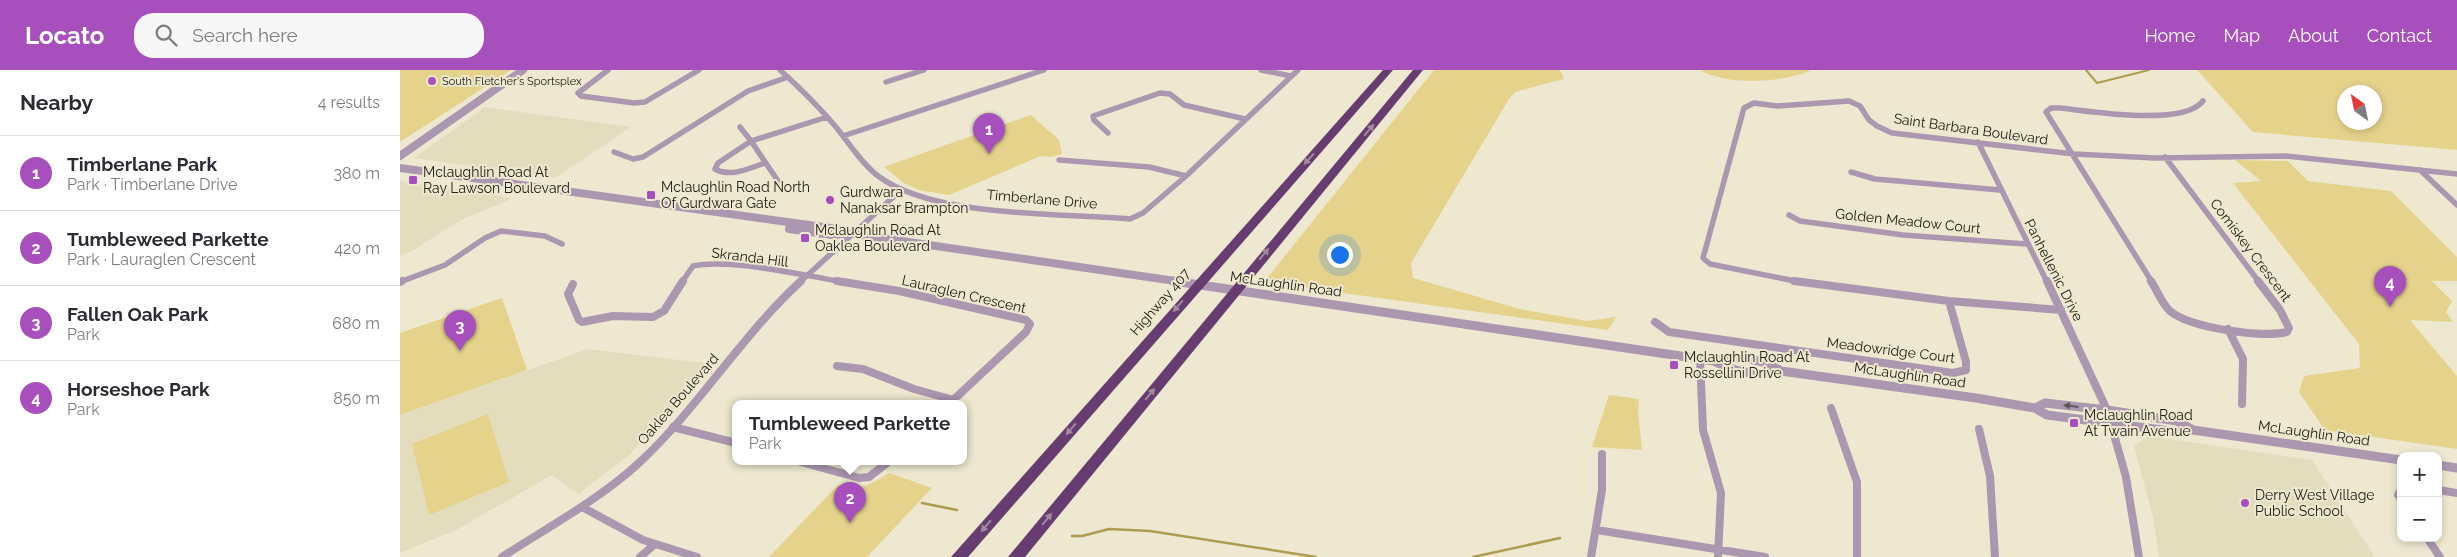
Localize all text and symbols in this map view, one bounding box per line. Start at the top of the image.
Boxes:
search box [134,13,484,58]
text: Locato [25,21,104,50]
icon: search [152,21,180,49]
text: Search here [192,24,298,46]
text: Home [2144,25,2195,46]
text: Map [2223,25,2260,46]
text: About [2288,25,2339,46]
text: Contact [2367,25,2432,46]
marker: South Fletcher's Sportsplex [426,75,438,87]
place label: South Fletcher's Sportsplex [442,75,582,88]
north arrow [2337,85,2382,130]
text: Nearby [20,90,93,115]
text: 4 results [318,93,380,112]
street label: Saint Barbara Boulevard [1893,110,2049,148]
pin: 1 [973,113,1005,154]
one-way arrow [1363,124,1374,137]
one-way arrow [1303,152,1315,164]
text: Timberlane Park [67,153,217,175]
text: 1 [32,164,40,183]
text: 380 m [333,164,380,183]
place label: Mclaughlin Road At Ray Lawson Boulevard [423,164,570,196]
marker: Mclaughlin Road At Ray Lawson Boulevard [407,174,419,186]
text: Park · Timberlane Drive [67,175,237,194]
place label: Mclaughlin Road North Of Gurdwara Gate [661,179,810,211]
place label: Gurdwara Nanaksar Brampton [840,184,968,216]
street label: Timberlane Drive [986,186,1098,212]
marker: Mclaughlin Road North Of Gurdwara Gate [645,189,657,201]
marker: Gurdwara Nanaksar Brampton [824,194,836,206]
street label: Comiskey Crescent [2207,196,2295,305]
street label: Golden Meadow Court [1835,205,1982,237]
street label: Panhellenic Drive [2021,216,2087,324]
place label: Mclaughlin Road At Oaklea Boulevard [815,222,941,254]
text: Tumbleweed Parkette [67,228,269,250]
marker: Mclaughlin Road At Oaklea Boulevard [799,232,811,244]
text: 2 [31,239,41,258]
text: 420 m [334,239,380,258]
your location [1327,242,1353,268]
street label: Skranda Hill [711,244,790,270]
one-way arrow [1259,248,1270,261]
text: Park · Lauraglen Crescent [67,250,256,269]
street label: Highway 407 [1127,265,1194,339]
pin: 4 [2374,266,2406,307]
street label: McLaughlin Road [1229,268,1343,300]
street label: Lauraglen Crescent [900,272,1028,316]
one-way arrow [1172,300,1184,312]
text: Fallen Oak Park [67,303,208,325]
pin: 3 [444,310,476,351]
text: 3 [32,314,40,333]
text: 680 m [332,314,380,333]
text: Park [67,325,100,344]
street label: Meadowridge Court [1826,334,1956,366]
place label: Mclaughlin Road At Rossellini Drive [1684,349,1810,381]
street label: Oaklea Boulevard [634,350,722,448]
marker: Mclaughlin Road At Rossellini Drive [1668,359,1680,371]
street label: McLaughlin Road [1853,359,1967,391]
text: Horseshoe Park [67,378,210,400]
one-way arrow [1144,388,1156,400]
text: 4 [31,389,41,408]
text: 850 m [333,389,380,408]
text: Park [67,400,100,419]
popup [732,400,967,465]
one-way arrow [2062,402,2078,410]
place label: Mclaughlin Road At Twain Avenue [2084,407,2193,439]
text: Tumbleweed Parkette [749,412,950,434]
marker: Mclaughlin Road At Twain Avenue [2068,417,2080,429]
street label: McLaughlin Road [2257,417,2371,449]
one-way arrow [1065,422,1077,434]
text: Park [749,434,781,453]
map controls [2397,452,2442,542]
button: + [2397,452,2442,497]
pin: 2 [834,482,866,523]
place label: Derry West Village Public School [2255,487,2375,519]
marker: Derry West Village Public School [2239,497,2251,509]
button: − [2397,497,2442,542]
one-way arrow [1041,514,1053,526]
one-way arrow [980,519,991,532]

